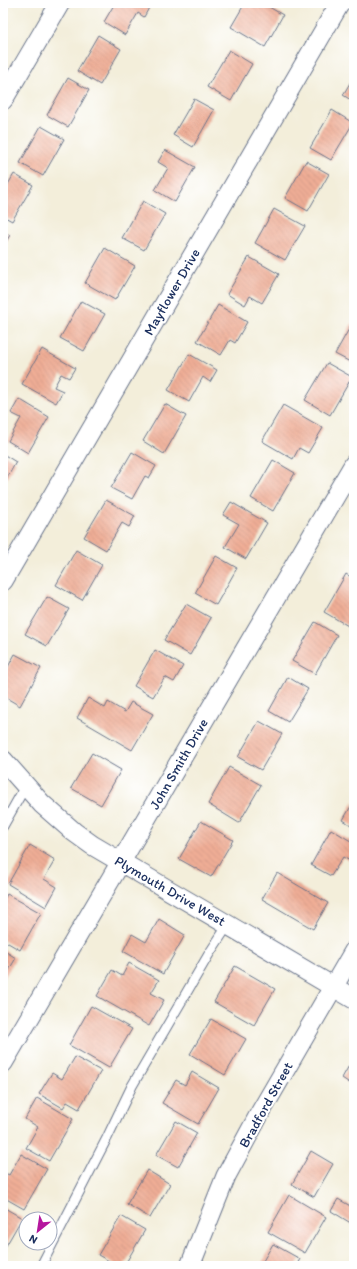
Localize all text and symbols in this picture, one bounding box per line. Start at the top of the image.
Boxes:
street label: Mayflower Drive [140,245,204,338]
street label: John Smith Drive [146,715,212,813]
street label: Plymouth Drive West [111,852,229,930]
street label: Bradford Street [235,1059,297,1151]
north arrow [18,1211,58,1251]
text: N [27,1232,40,1247]

